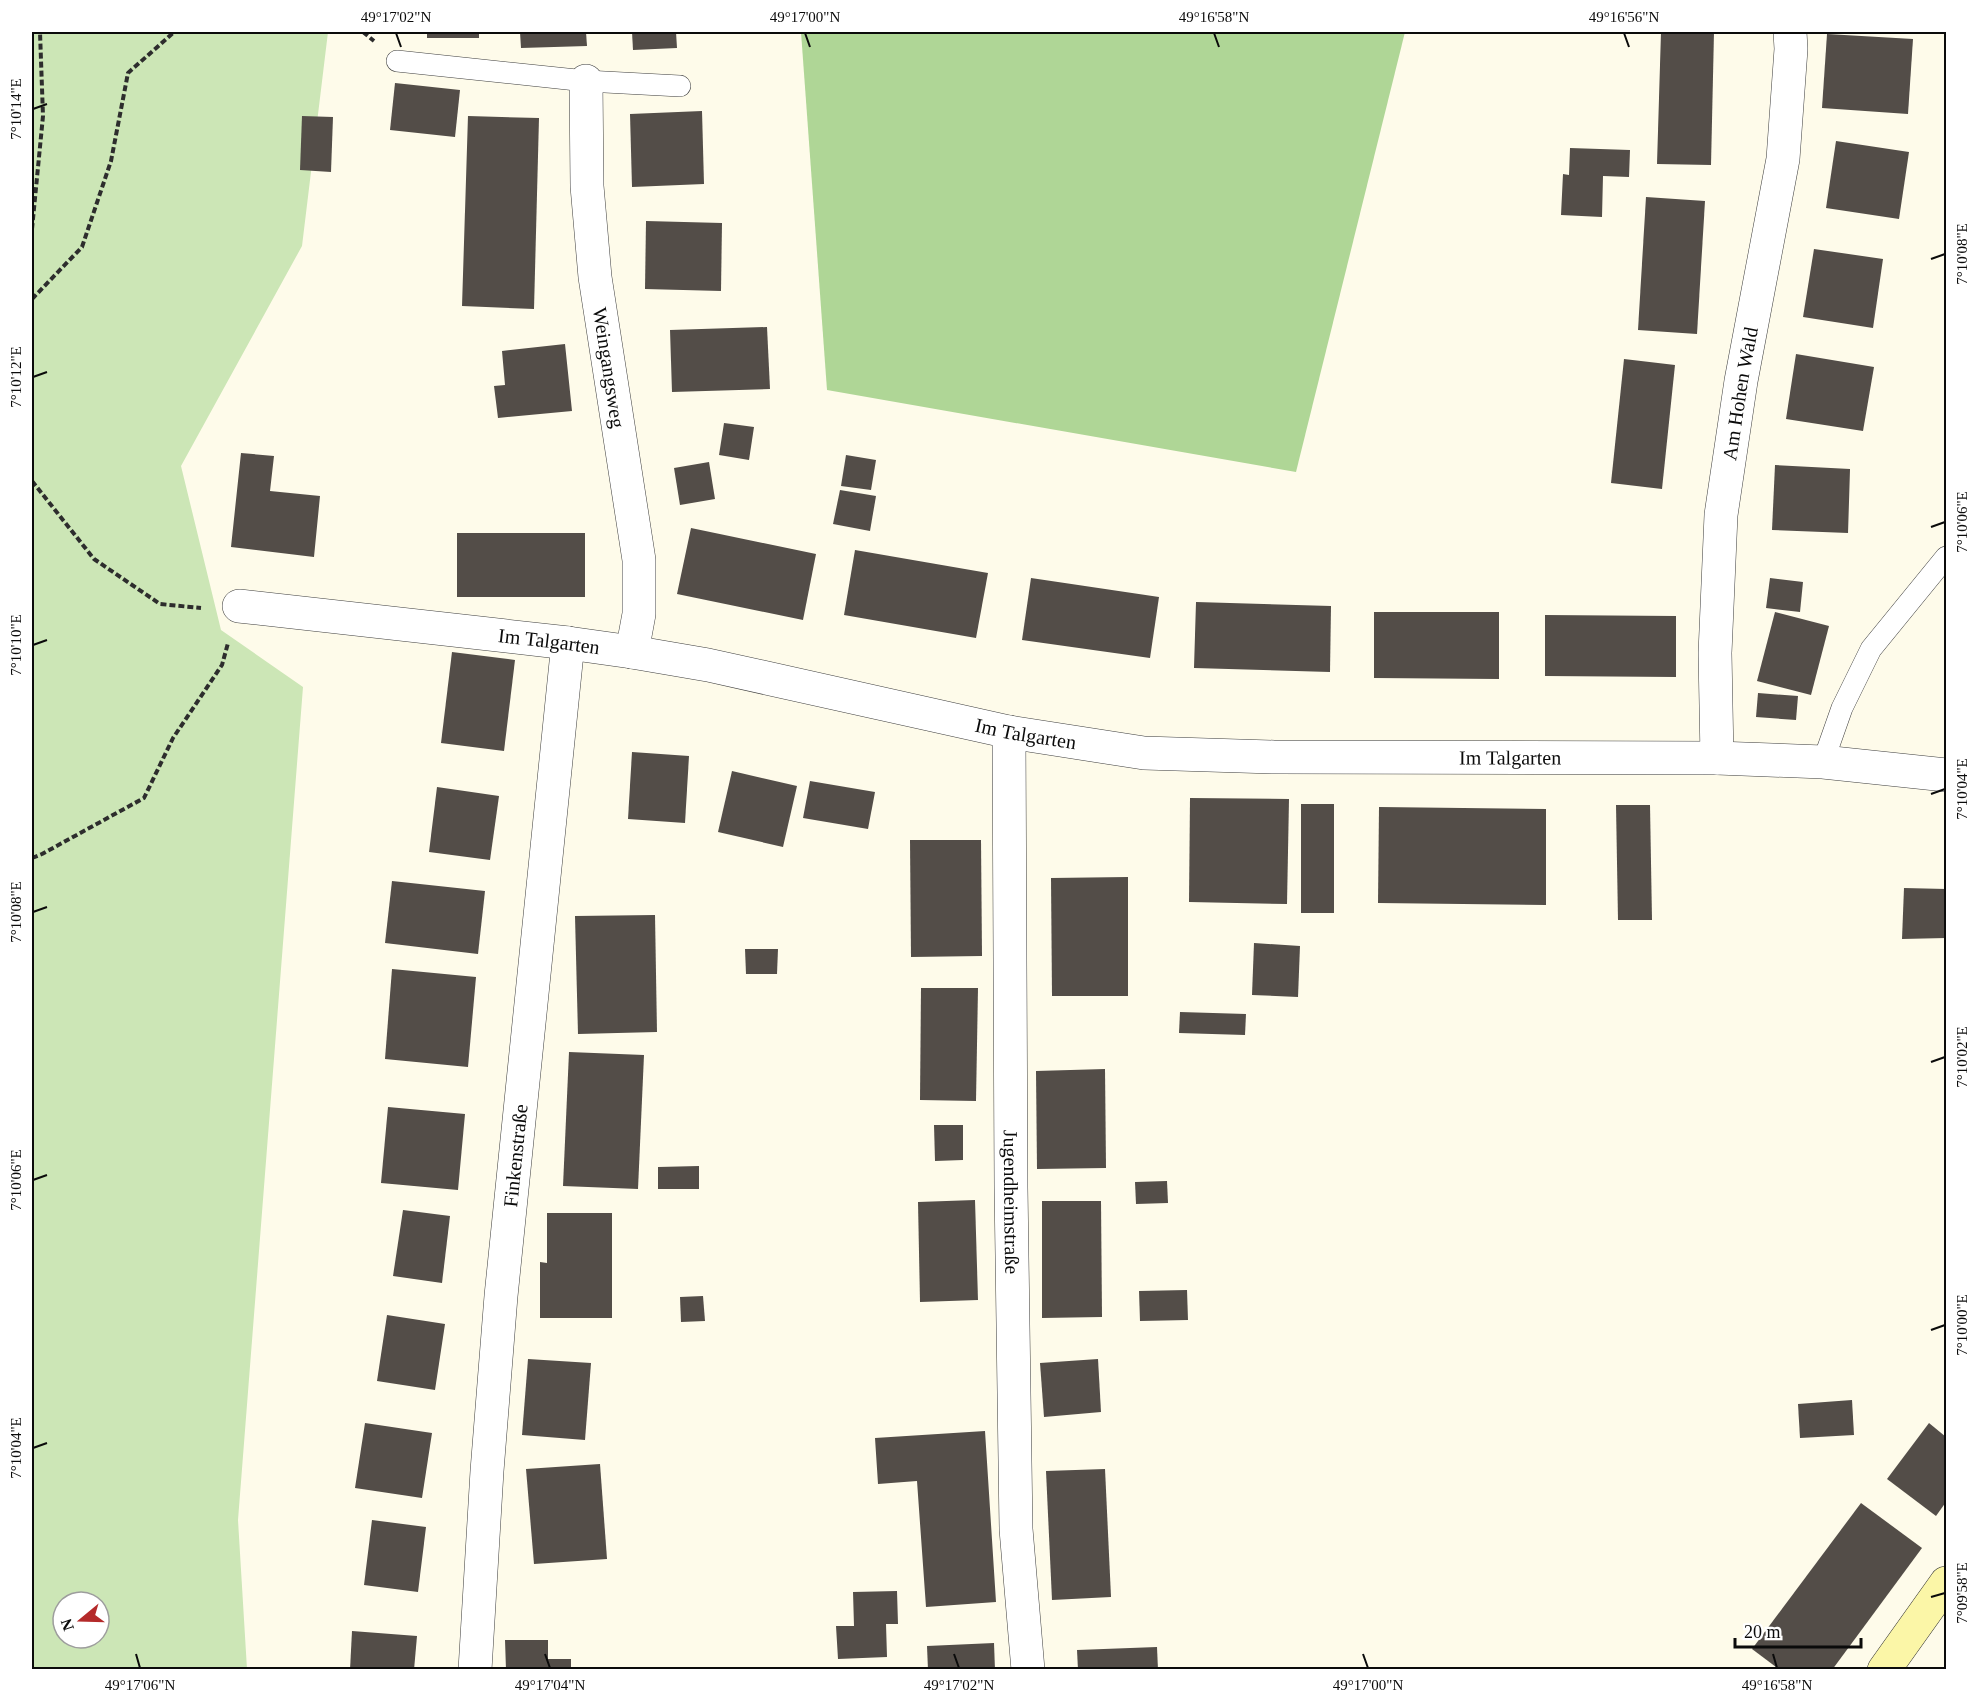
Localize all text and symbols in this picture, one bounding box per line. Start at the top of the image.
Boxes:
text: 49°17'02"N [361,9,431,25]
text: 49°17'00"N [770,9,840,25]
text: 49°16'58"N [1179,9,1249,25]
text: 49°16'56"N [1589,9,1659,25]
text: 7°10'14"E [8,78,24,140]
text: 7°10'08"E [1954,223,1970,285]
street label: Weingangsweg [589,306,629,430]
street label: Am Hohen Wald [1718,325,1762,462]
text: 7°10'12"E [8,346,24,408]
text: 7°10'06"E [1954,491,1970,553]
text: 7°10'10"E [8,614,24,676]
street label: Im Talgarten [497,624,601,658]
street label: Im Talgarten [973,714,1078,753]
street label: Im Talgarten [1459,746,1561,770]
text: 7°10'04"E [1954,758,1970,820]
text: 7°10'08"E [8,881,24,943]
text: 7°10'02"E [1954,1026,1970,1088]
street label: Finkenstraße [499,1103,532,1208]
street label: Jugendheimstraße [999,1130,1023,1275]
text: 7°10'06"E [8,1149,24,1211]
text: 7°10'00"E [1954,1294,1970,1356]
text: 7°10'04"E [8,1417,24,1479]
text: 7°09'58"E [1954,1562,1970,1624]
north arrow [51,1590,111,1650]
scale bar [1735,1611,1861,1649]
text: N [57,1616,77,1633]
text: 20 m [1744,1622,1781,1642]
text: 49°17'06"N [105,1677,175,1693]
text: 49°17'04"N [515,1677,585,1693]
text: 49°17'02"N [924,1677,994,1693]
text: 49°17'00"N [1333,1677,1403,1693]
text: 49°16'58"N [1742,1677,1812,1693]

